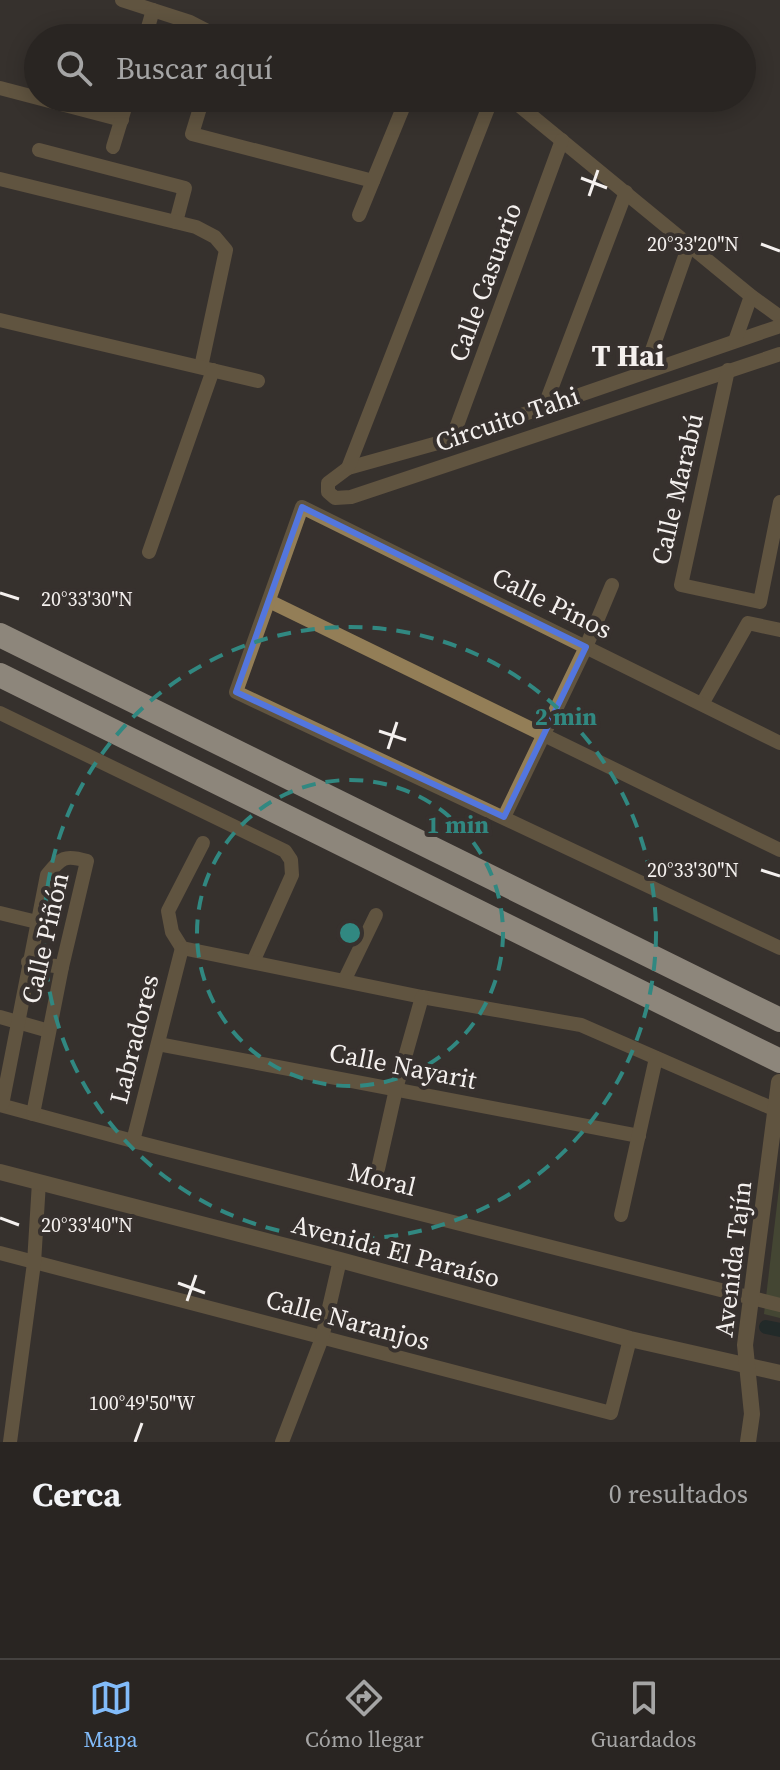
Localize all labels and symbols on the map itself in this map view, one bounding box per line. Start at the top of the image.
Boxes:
street label: Calle Casuario [440,198,530,366]
text: 20°33'20"N [647,230,739,258]
district label: T Hai [591,335,665,376]
street label: Circuito Tahi [430,378,584,460]
street label: Calle Marabú [642,410,712,568]
street label: Calle Pinos [486,559,618,647]
text: 20°33'30"N [41,585,133,613]
text: 2 min [535,700,597,733]
text: 1 min [427,808,489,841]
text: 20°33'30"N [647,856,739,884]
street label: Calle Piñón [12,869,78,1007]
centre of rings [336,919,364,947]
street label: Labradores [101,971,167,1107]
street label: Calle Nayarit [326,1034,480,1098]
street label: Moral [344,1153,420,1205]
street label: Avenida Tajín [706,1179,760,1339]
street label: Avenida El Paraíso [288,1206,504,1296]
text: 20°33'40"N [41,1211,133,1239]
street label: Calle Naranjos [262,1281,434,1359]
text: 100°49'50"W [89,1389,196,1417]

